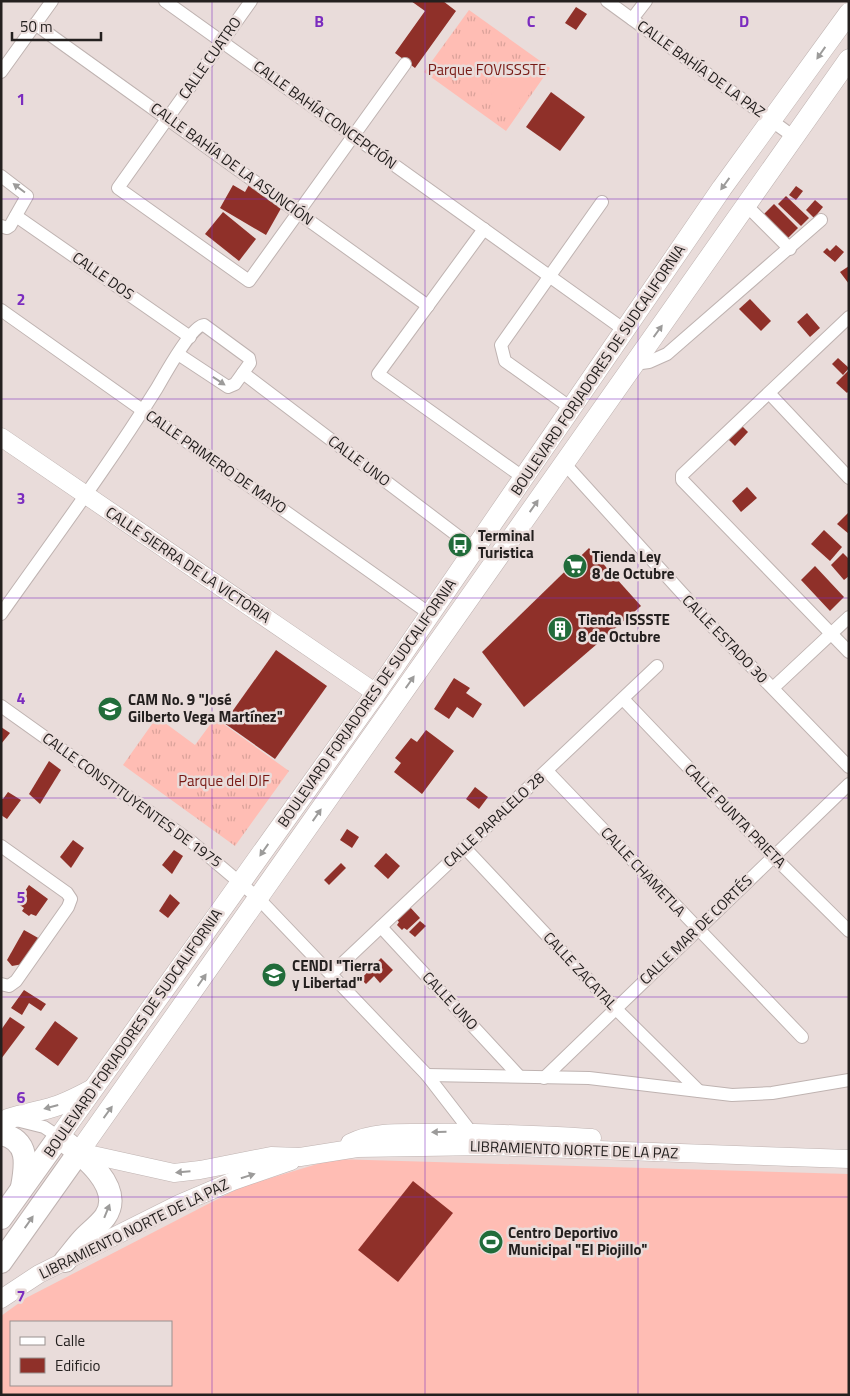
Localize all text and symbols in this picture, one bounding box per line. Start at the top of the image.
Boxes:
text: B [314,9,324,33]
text: C [527,9,536,33]
scale bar [12,10,101,42]
street label: CALLE CUATRO [173,12,247,104]
text: 50 m [20,15,53,38]
street label: CALLE BAHÍA DE LA PAZ [634,17,768,121]
one-way arrow [816,46,826,59]
street label: CALLE BAHÍA CONCEPCIÓN [249,55,402,175]
park label: Parque FOVISSSTE [428,58,546,81]
text: 1 [17,87,25,111]
street label: CALLE BAHÍA DE LA ASUNCIÓN [146,97,319,231]
one-way arrow [720,177,730,191]
one-way arrow [13,183,26,194]
street label: BOULEVARD FORJADORES DE SUDCALIFORNIA [505,239,691,500]
street label: CALLE DOS [68,246,139,305]
text: 2 [17,287,25,311]
one-way arrow [653,324,663,337]
one-way arrow [212,376,225,386]
street label: CALLE PRIMERO DE MAYO [141,404,292,519]
street label: CALLE UNO [323,430,395,492]
text: 3 [17,486,25,510]
one-way arrow [529,500,539,513]
street label: CALLE SIERRA DE LA VICTORIA [101,501,275,629]
place label: Terminal Turistica [478,524,535,564]
bus stop icon: Terminal Turistica [447,532,473,558]
place label: Tienda Ley 8 de Octubre [592,545,675,585]
supermarket icon: Tienda Ley 8 de Octubre [562,553,588,579]
street label: BOULEVARD FORJADORES DE SUDCALIFORNIA [272,574,462,832]
street label: CALLE ESTADO 30 [677,589,774,688]
place label: Tienda ISSSTE 8 de Octubre [578,608,670,648]
building icon: Tienda ISSSTE 8 de Octubre [547,616,573,642]
one-way arrow [405,675,415,689]
text: 4 [17,686,26,710]
place label: CAM No. 9 "José Gilberto Vega Martínez" [128,688,283,728]
school or university icon: CAM No. 9 "José Gilberto Vega Martínez" [97,696,123,722]
street label: CALLE CONSTITUYENTES DE 1975 [38,726,227,873]
street label: CALLE PUNTA PRIETA [679,758,791,873]
street label: CALLE PARALELO 28 [438,767,549,873]
park label: Parque del DIF [178,769,270,792]
one-way arrow [312,809,322,822]
street label: CALLE CHAMETLA [596,822,691,922]
one-way arrow [259,843,269,856]
street label: CALLE MAR DE CORTÉS [634,869,757,990]
text: 5 [17,885,26,909]
street label: BOULEVARD FORJADORES DE SUDCALIFORNIA [38,904,228,1162]
street label: CALLE ZACATAL [538,926,623,1015]
place label: CENDI "Tierra y Libertad" [292,954,381,994]
school or university icon: CENDI "Tierra y Libertad" [261,962,287,988]
street label: CALLE UNO [417,966,484,1035]
one-way arrow [197,973,207,987]
text: 6 [17,1085,26,1109]
one-way arrow [44,1104,59,1112]
one-way arrow [102,1106,113,1119]
one-way arrow [430,1129,446,1137]
street label: LIBRAMIENTO NORTE DE LA PAZ [469,1134,679,1165]
one-way arrow [175,1168,191,1176]
one-way arrow [240,1171,255,1179]
street label: LIBRAMIENTO NORTE DE LA PAZ [35,1173,232,1285]
one-way arrow [103,1203,111,1218]
one-way arrow [24,1215,34,1229]
place label: Centro Deportivo Municipal "El Piojillo" [508,1221,647,1261]
sports icon: Centro Deportivo Municipal "El Piojillo" [478,1229,504,1255]
text: 7 [17,1284,25,1308]
legend [10,1321,172,1386]
text: Calle [55,1329,85,1352]
text: Edificio [55,1354,100,1377]

